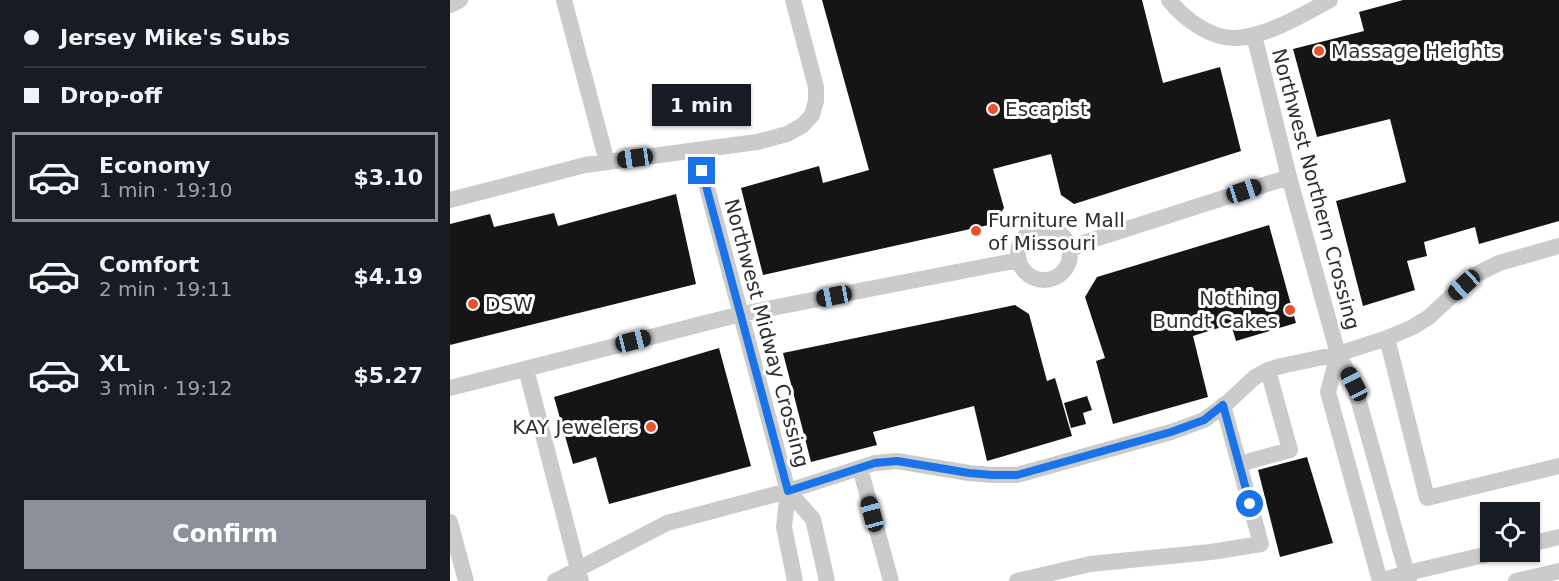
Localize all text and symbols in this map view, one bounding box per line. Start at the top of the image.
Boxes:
text: Jersey Mike's Subs [60,25,290,50]
place label: Massage Heights [1331,39,1502,63]
marker: Massage Heights [1312,44,1326,58]
street label: Northwest Northern Crossing [1267,46,1365,332]
text: Drop-off [60,83,162,108]
callout: 1 min [652,84,752,126]
text: 1 min [670,93,733,117]
place label: Escapist [1005,97,1088,121]
marker: Escapist [986,102,1000,116]
car [616,147,654,169]
icon: car [27,150,81,204]
text: Economy [99,153,210,178]
route end [688,157,715,184]
text: $3.10 [353,165,423,190]
car [1224,177,1264,205]
text: 1 min · 19:10 [99,178,233,202]
street label: Northwest Midway Crossing [720,196,814,470]
place label: Furniture Mall of Missouri [988,208,1125,255]
marker: Furniture Mall of Missouri [969,224,983,238]
icon: car [27,249,81,303]
text: Comfort [99,252,199,277]
text: $4.19 [353,264,423,289]
car [1445,266,1483,304]
text: 2 min · 19:11 [99,277,233,301]
car [815,284,853,308]
place label: Nothing Bundt Cakes [1152,286,1278,333]
place label: DSW [485,292,533,316]
marker: DSW [466,297,480,311]
marker: Nothing Bundt Cakes [1283,303,1297,317]
car [613,328,653,354]
icon: car [27,348,81,402]
text: XL [99,351,130,376]
text: $5.27 [353,363,423,388]
car [1338,364,1370,404]
text: 3 min · 19:12 [99,376,233,400]
place label: KAY Jewelers [512,415,639,439]
marker: KAY Jewelers [644,420,658,434]
route start [1236,490,1263,517]
car [859,494,885,534]
button: Confirm [24,500,426,569]
map controls [1480,502,1540,562]
button: locate [1480,502,1540,562]

